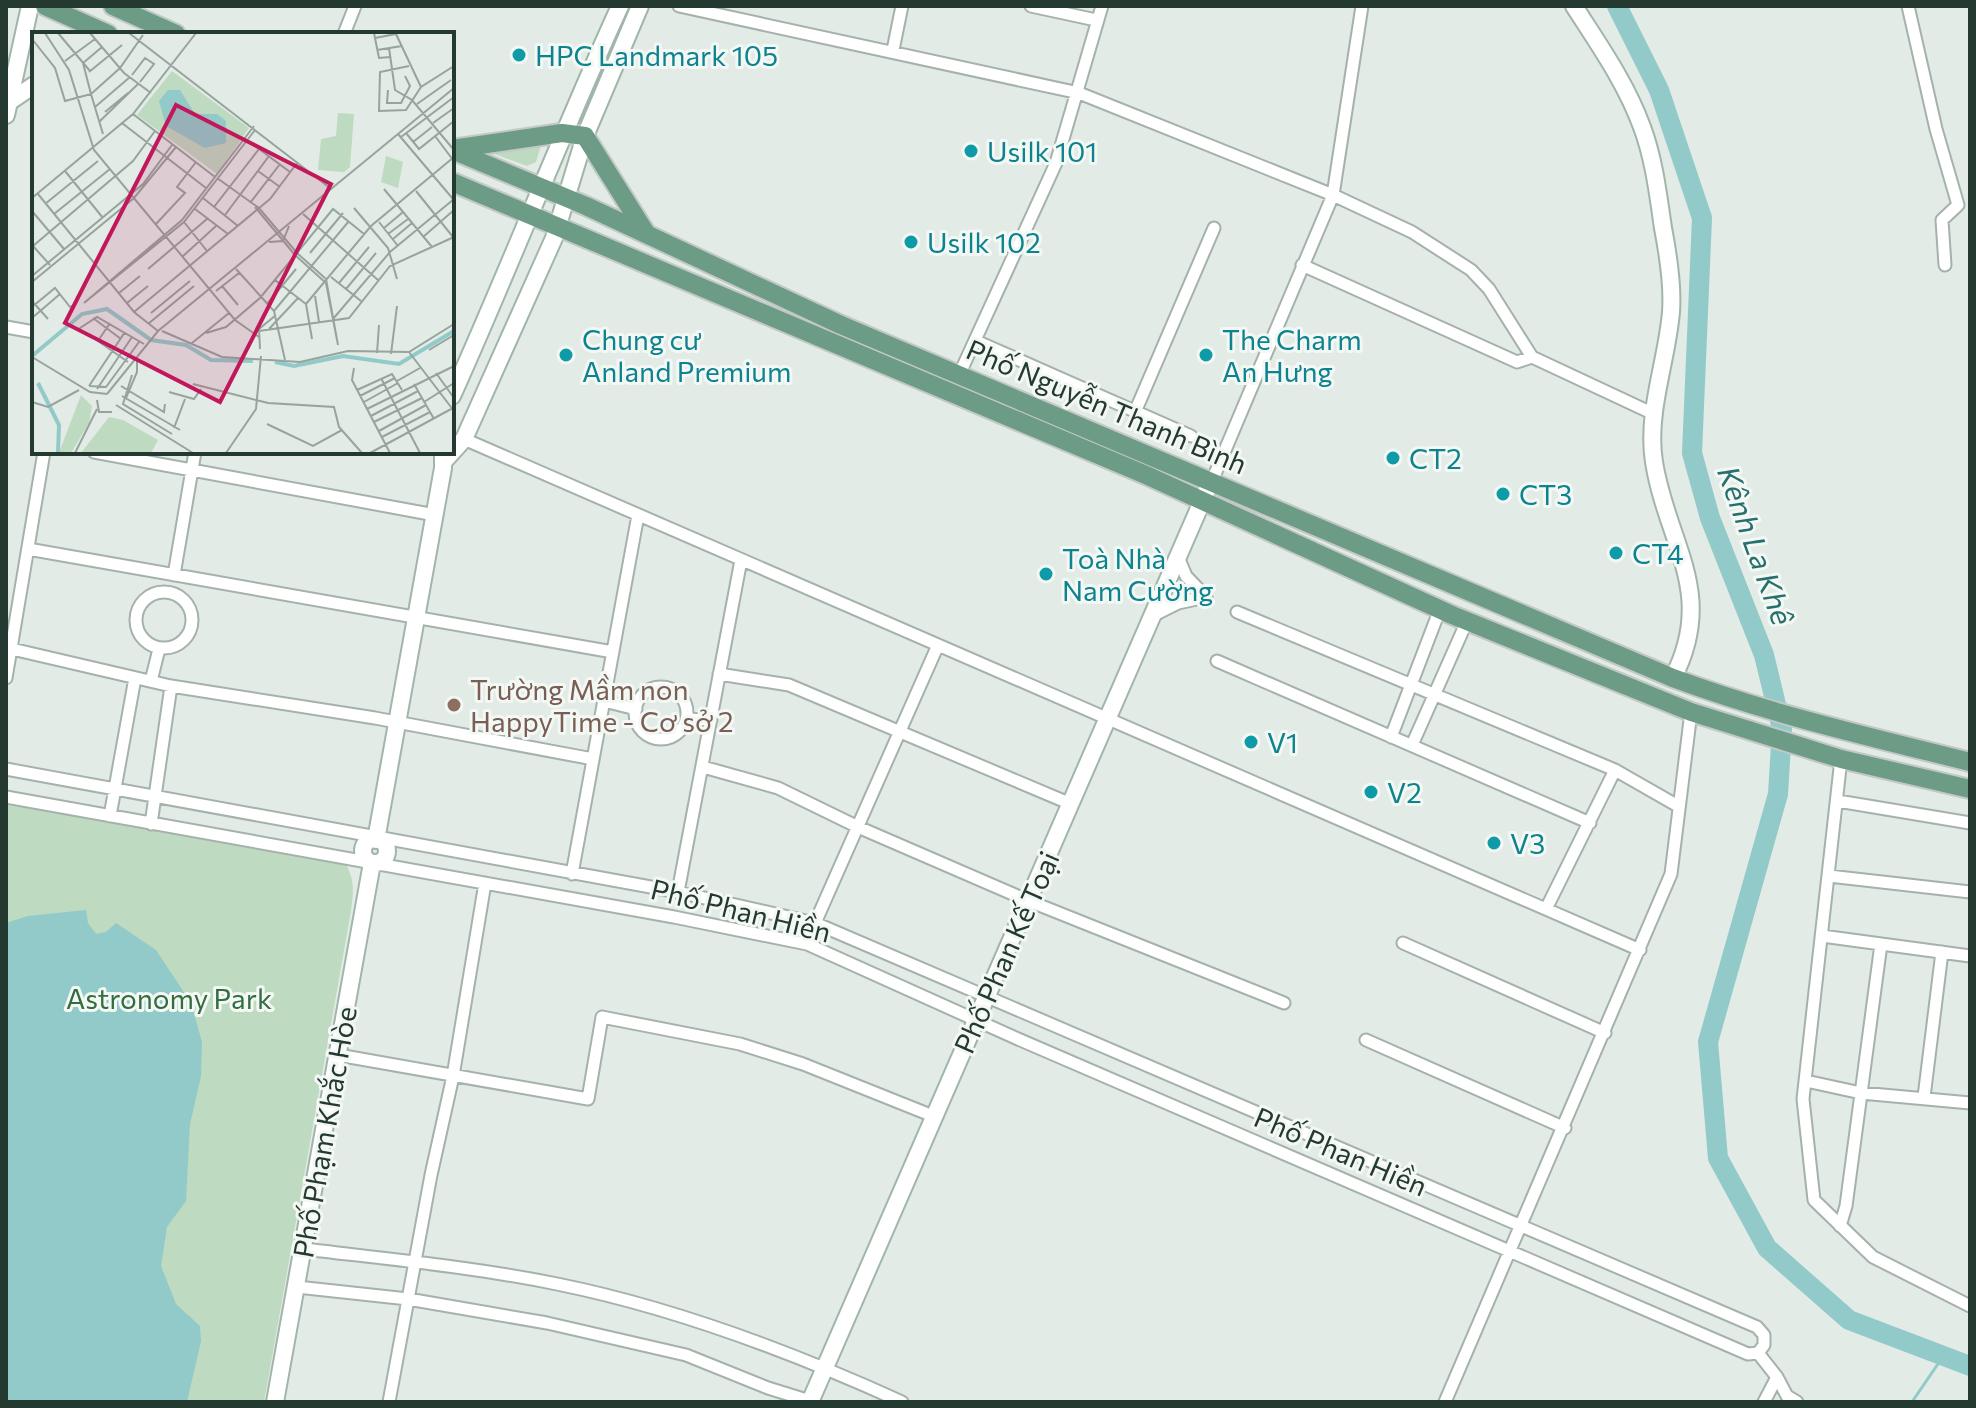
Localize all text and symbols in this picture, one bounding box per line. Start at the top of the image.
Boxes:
inset map [32,32,454,454]
place label: HPC Landmark 105 [535,38,778,72]
marker: HPC Landmark 105 [510,46,528,64]
place label: Usilk 101 [987,134,1097,168]
marker: Usilk 101 [962,142,980,160]
place label: Usilk 102 [927,225,1041,259]
marker: Usilk 102 [902,233,920,251]
place label: Chung cư Anland Premium [582,322,791,388]
place label: The Charm An Hưng [1222,322,1362,388]
street label: Phố Nguyễn Thanh Bình [962,331,1252,481]
marker: Chung cư Anland Premium [557,346,575,364]
marker: The Charm An Hưng [1197,346,1215,364]
place label: CT2 [1409,441,1462,475]
marker: CT2 [1384,449,1402,467]
water label: Kênh La Khê [1711,460,1803,630]
place label: CT3 [1519,477,1572,511]
marker: CT3 [1494,485,1512,503]
place label: CT4 [1632,536,1684,570]
place label: Toà Nhà Nam Cường [1062,541,1213,607]
marker: CT4 [1607,544,1625,562]
marker: Toà Nhà Nam Cường [1037,565,1055,583]
place label: Trường Mầm non HappyTime - Cơ sở 2 [470,672,734,738]
marker: Trường Mầm non HappyTime - Cơ sở 2 [445,696,463,714]
place label: V1 [1267,725,1298,759]
marker: V1 [1242,733,1260,751]
place label: V2 [1387,775,1422,809]
marker: V2 [1362,783,1380,801]
place label: V3 [1510,826,1545,860]
marker: V3 [1485,834,1503,852]
street label: Phố Phan Kế Toại [946,846,1066,1058]
street label: Phố Phan Hiền [647,871,835,949]
park label: Astronomy Park [66,981,272,1015]
street label: Phố Phạm Khắc Hòe [285,1004,363,1260]
street label: Phố Phan Hiền [1249,1099,1433,1203]

